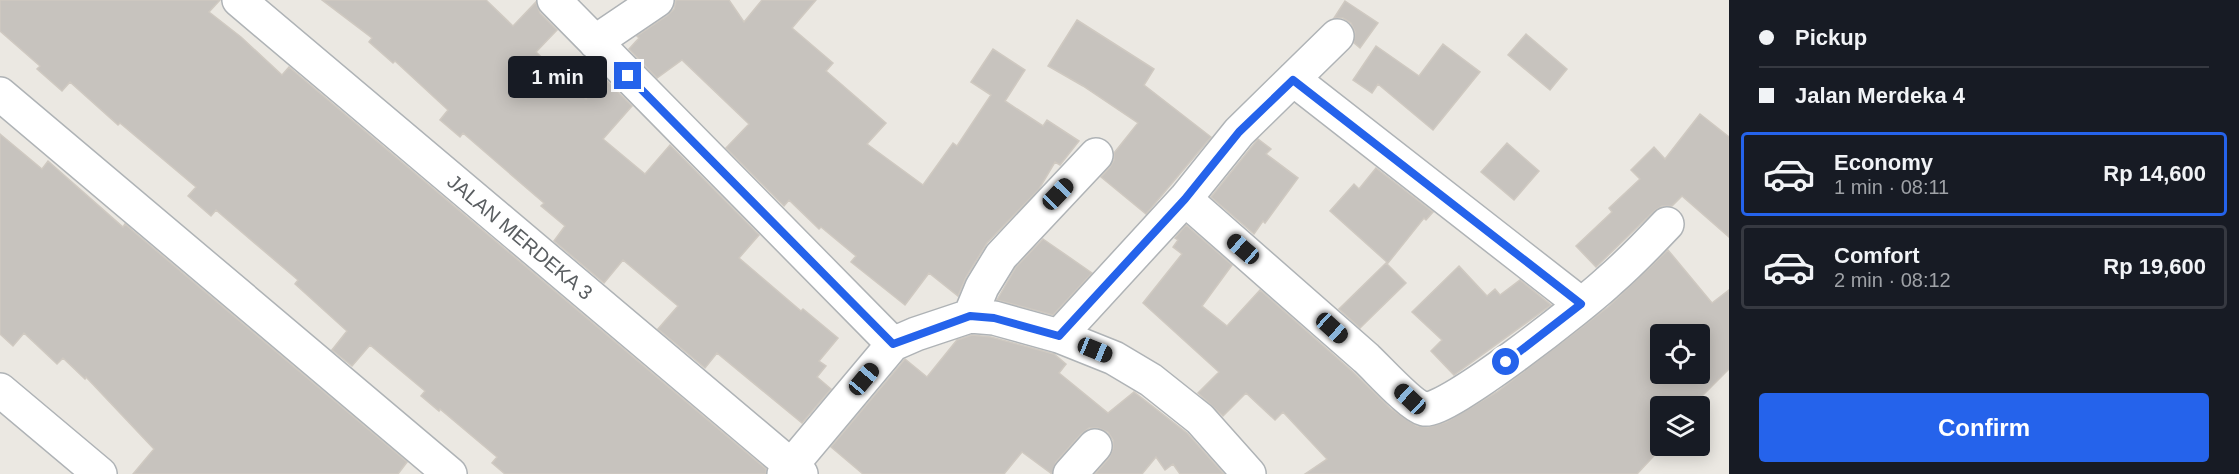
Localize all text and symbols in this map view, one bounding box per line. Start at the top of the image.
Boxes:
text: Pickup [1795,25,1867,50]
callout: 1 min [508,55,607,97]
route end [614,62,641,89]
text: 1 min [531,66,584,88]
text: Jalan Merdeka 4 [1795,83,1965,108]
icon: car [1762,147,1816,201]
text: Economy [1834,150,1933,175]
text: Rp 14,600 [2103,161,2206,186]
street label: JALAN MERDEKA 3 [443,170,597,304]
car [1039,175,1077,213]
text: 1 min · 08:11 [1834,176,1949,198]
car [1224,230,1262,268]
icon: car [1762,240,1816,294]
text: Comfort [1834,243,1920,268]
text: Rp 19,600 [2103,254,2206,279]
text: 2 min · 08:12 [1834,269,1951,291]
car [1313,309,1351,347]
map controls [1650,324,1710,456]
button: locate [1650,324,1710,384]
car [1075,335,1115,365]
route start [1492,348,1519,375]
car [846,359,882,399]
car [1391,380,1429,418]
button: Confirm [1759,393,2209,462]
button: layers [1650,396,1710,456]

